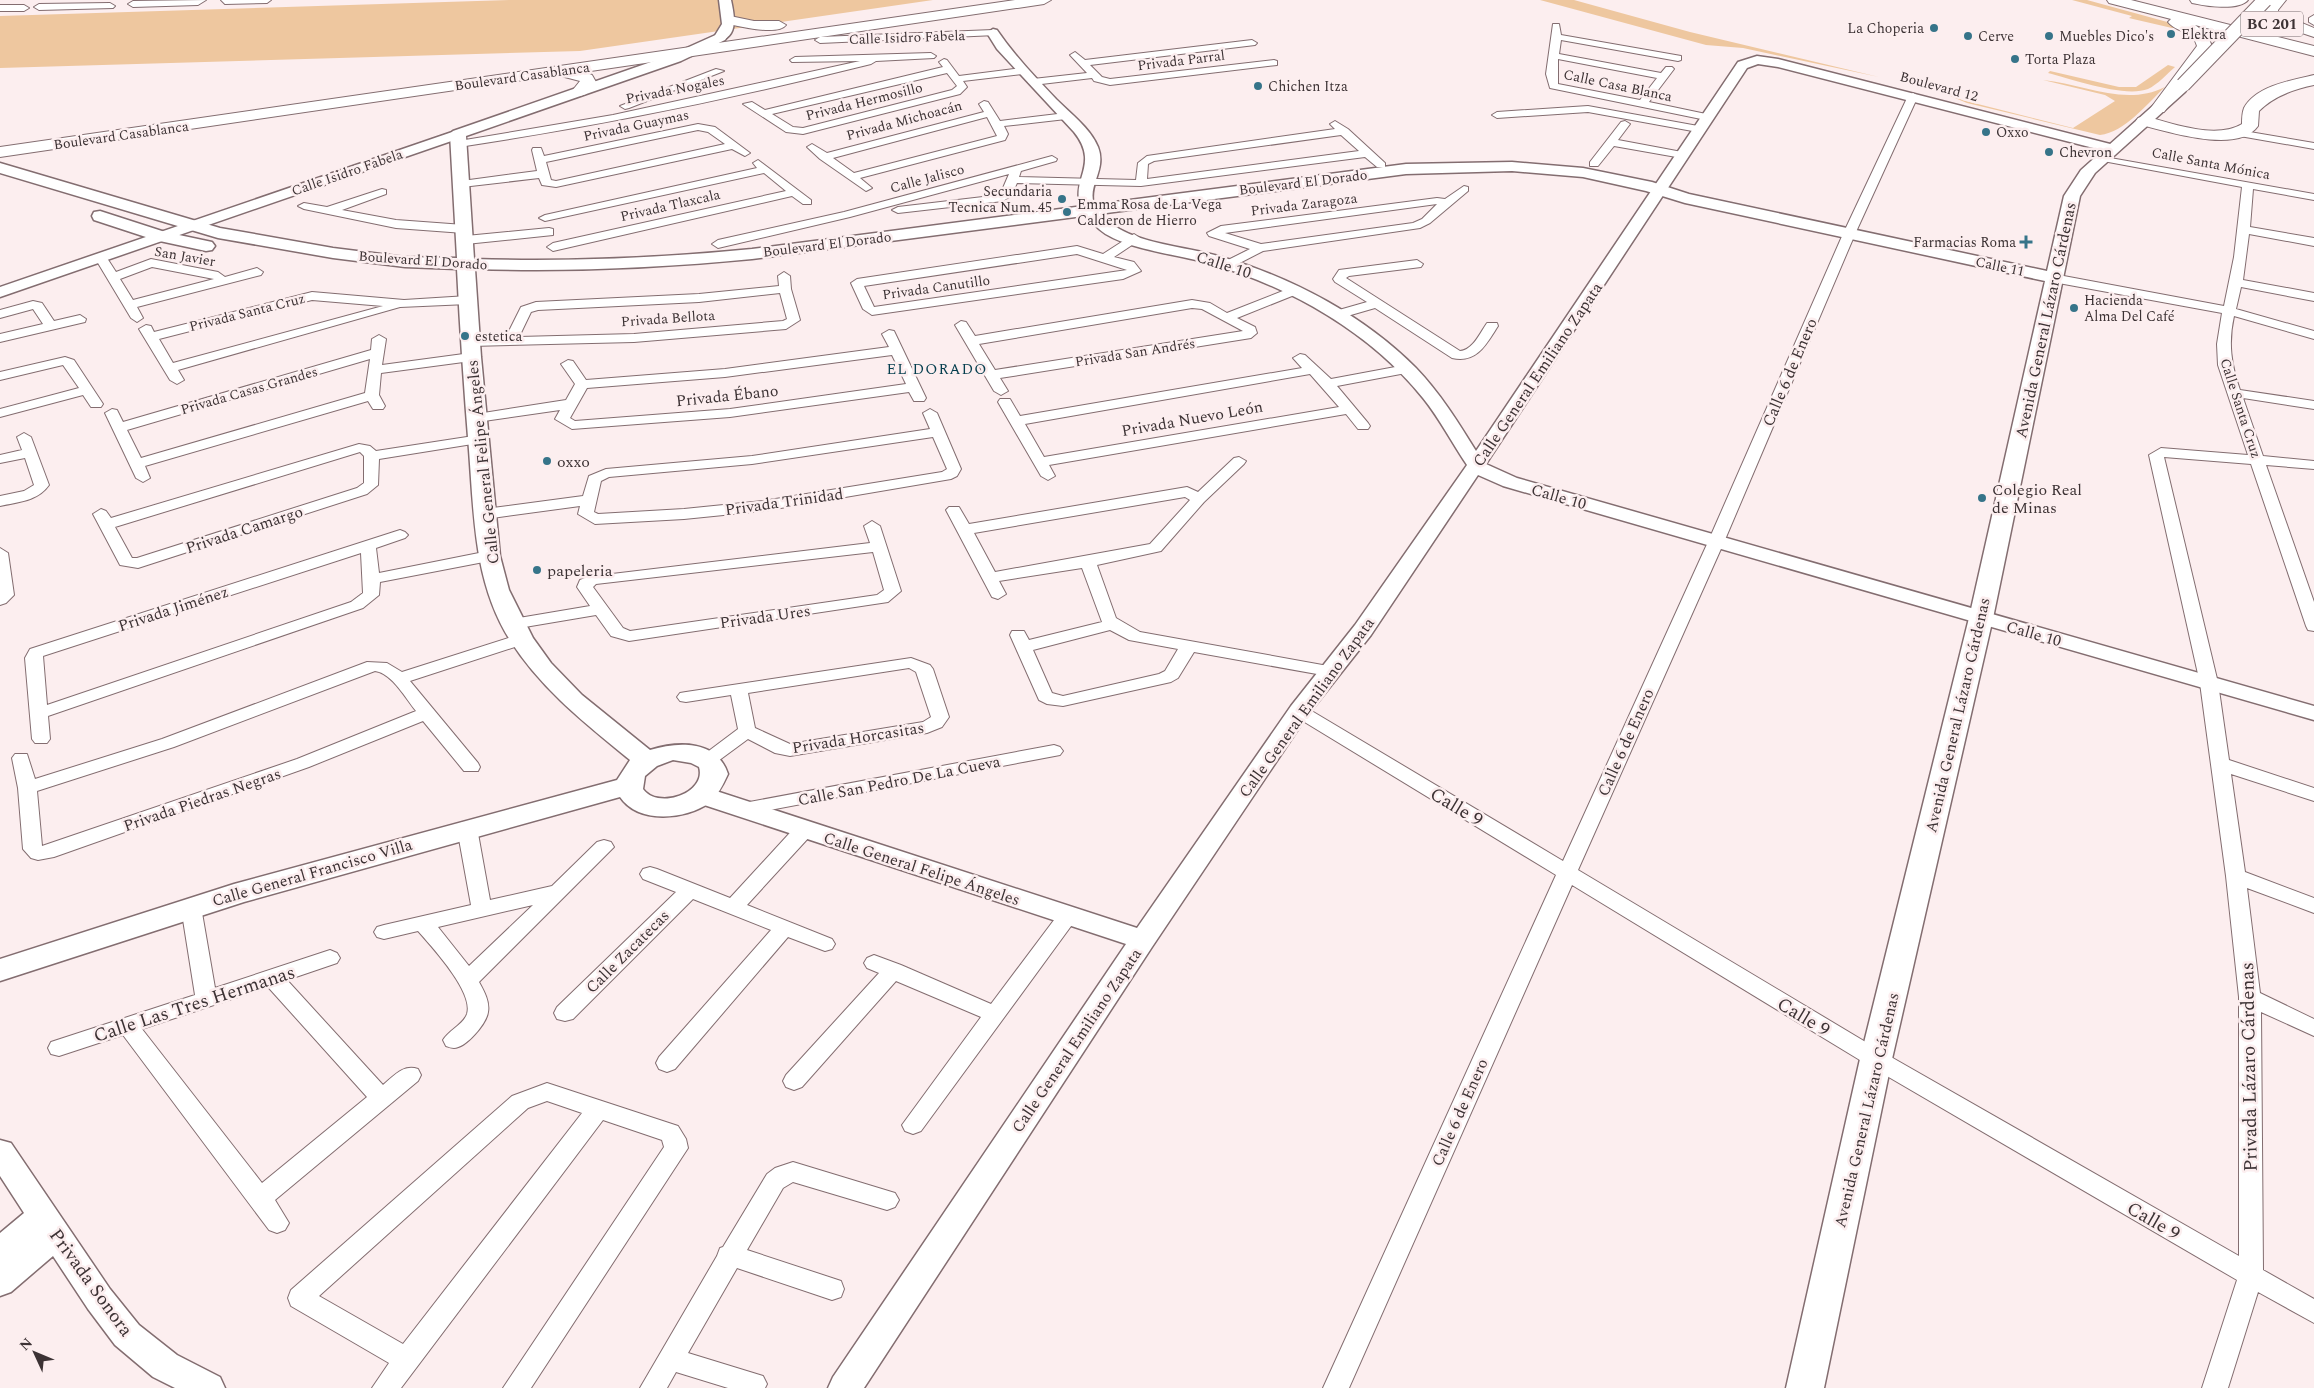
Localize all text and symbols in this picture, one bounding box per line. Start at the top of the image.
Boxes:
road number: BC 201 [2241,12,2303,36]
place label: La Choperia [1847,18,1924,39]
marker: La Choperia [1928,22,1940,34]
place label: Elektra [2181,24,2226,45]
street label: Calle Isidro Fabela [848,25,966,50]
place label: Cerve [1978,26,2014,47]
place label: Muebles Dico's [2059,26,2154,47]
marker: Elektra [2165,28,2177,40]
marker: Cerve [1962,30,1974,42]
marker: Muebles Dico's [2043,30,2055,42]
street label: Privada Parral [1136,45,1226,76]
place label: Torta Plaza [2025,49,2096,70]
marker: Torta Plaza [2009,53,2021,65]
street label: Boulevard Casablanca [453,57,591,96]
street label: Calle Casa Blanca [1562,64,1674,107]
street label: Boulevard 12 [1897,66,1980,107]
street label: Privada Nogales [624,70,726,109]
place label: Chichen Itza [1268,76,1348,97]
street label: Privada Hermosillo [803,77,925,126]
marker: Chichen Itza [1252,80,1264,92]
street label: Privada Michoacán [844,95,964,146]
street label: Privada Guaymas [581,104,691,147]
street label: Boulevard Casablanca [52,116,190,155]
place label: Oxxo [1996,122,2029,143]
marker: Oxxo [1980,126,1992,138]
place label: Chevron [2059,142,2112,163]
street label: Calle Santa Mónica [2150,142,2272,185]
street label: Calle Isidro Fabela [289,144,406,201]
marker: Chevron [2043,146,2055,158]
street label: Calle Jalisco [888,158,967,198]
street label: Boulevard El Dorado [1238,164,1368,201]
place label: Secundaria Tecnica Num. 45 [948,181,1052,218]
street label: Privada Tlaxcala [618,184,722,227]
street label: Privada Zaragoza [1250,188,1359,221]
marker: Secundaria Tecnica Num. 45 [1056,193,1068,205]
place label: Emma Rosa de La Vega Calderon de Hierro [1077,194,1222,231]
street label: Avenida General Lázaro Cárdenas [2009,200,2083,440]
marker: Emma Rosa de La Vega Calderon de Hierro [1061,206,1073,218]
street label: Boulevard El Dorado [762,226,892,263]
place label: Farmacias Roma [1913,232,2016,253]
marker: Farmacias Roma [2020,236,2032,248]
street label: San Javier [153,241,217,272]
street label: Calle 10 [1193,245,1254,285]
street label: Boulevard El Dorado [358,246,488,275]
street label: Calle 11 [1974,251,2026,282]
street label: Privada Canutillo [881,270,991,305]
street label: Calle General Emiliano Zapata [1467,277,1609,472]
street label: Privada Santa Cruz [187,288,307,337]
place label: Hacienda Alma Del Café [2084,290,2175,327]
marker: Hacienda Alma Del Café [2068,302,2080,314]
street label: Privada Bellota [620,305,716,332]
street label: Calle 6 de Enero [1756,314,1824,430]
place label: estetica [475,326,522,347]
marker: estetica [459,330,471,342]
street label: Privada San Andrés [1073,333,1197,372]
street label: Calle Santa Cruz [2215,356,2267,461]
district label: EL DORADO [887,358,987,381]
street label: Calle General Felipe Ángeles [460,359,506,565]
street label: Privada Casas Grandes [178,361,320,420]
street label: Privada Ébano [675,379,780,413]
street label: Privada Nuevo León [1120,395,1265,443]
place label: oxxo [557,450,590,474]
marker: oxxo [541,455,553,467]
street label: Calle 10 [1528,478,1589,516]
place label: Colegio Real de Minas [1992,478,2082,520]
street label: Privada Trinidad [723,482,845,522]
marker: Colegio Real de Minas [1976,492,1988,504]
street label: Privada Camargo [182,500,306,560]
place label: papeleria [547,559,613,583]
marker: papeleria [531,564,543,576]
street label: Privada Jiménez [115,580,232,638]
street label: Avenida General Lázaro Cárdenas [1919,595,1997,835]
street label: Privada Ures [718,599,812,635]
street label: Calle General Emiliano Zapata [1233,612,1381,803]
street label: Calle 10 [2003,615,2064,653]
street label: Calle 6 de Enero [1591,685,1660,800]
street label: Privada Horcasitas [790,716,926,760]
street label: Calle San Pedro De La Cueva [796,750,1003,812]
street label: Privada Piedras Negras [120,762,284,838]
street label: Calle 9 [1424,780,1488,835]
street label: Calle General Felipe Ángeles [820,826,1023,912]
street label: Calle General Francisco Villa [209,833,415,913]
street label: Calle Zacatecas [580,904,675,999]
street label: Calle General Emiliano Zapata [1006,943,1148,1138]
street label: Calle Las Tres Hermanas [90,958,299,1051]
street label: Privada Lázaro Cárdenas [2233,962,2266,1172]
street label: Calle 9 [1771,990,1835,1045]
street label: Avenida General Lázaro Cárdenas [1828,990,1906,1230]
street label: Calle 6 de Enero [1425,1055,1494,1170]
street label: Calle 9 [2121,1194,2185,1248]
street label: Privada Sonora [42,1223,140,1344]
north arrow [10,1328,60,1378]
text: N [14,1333,38,1356]

